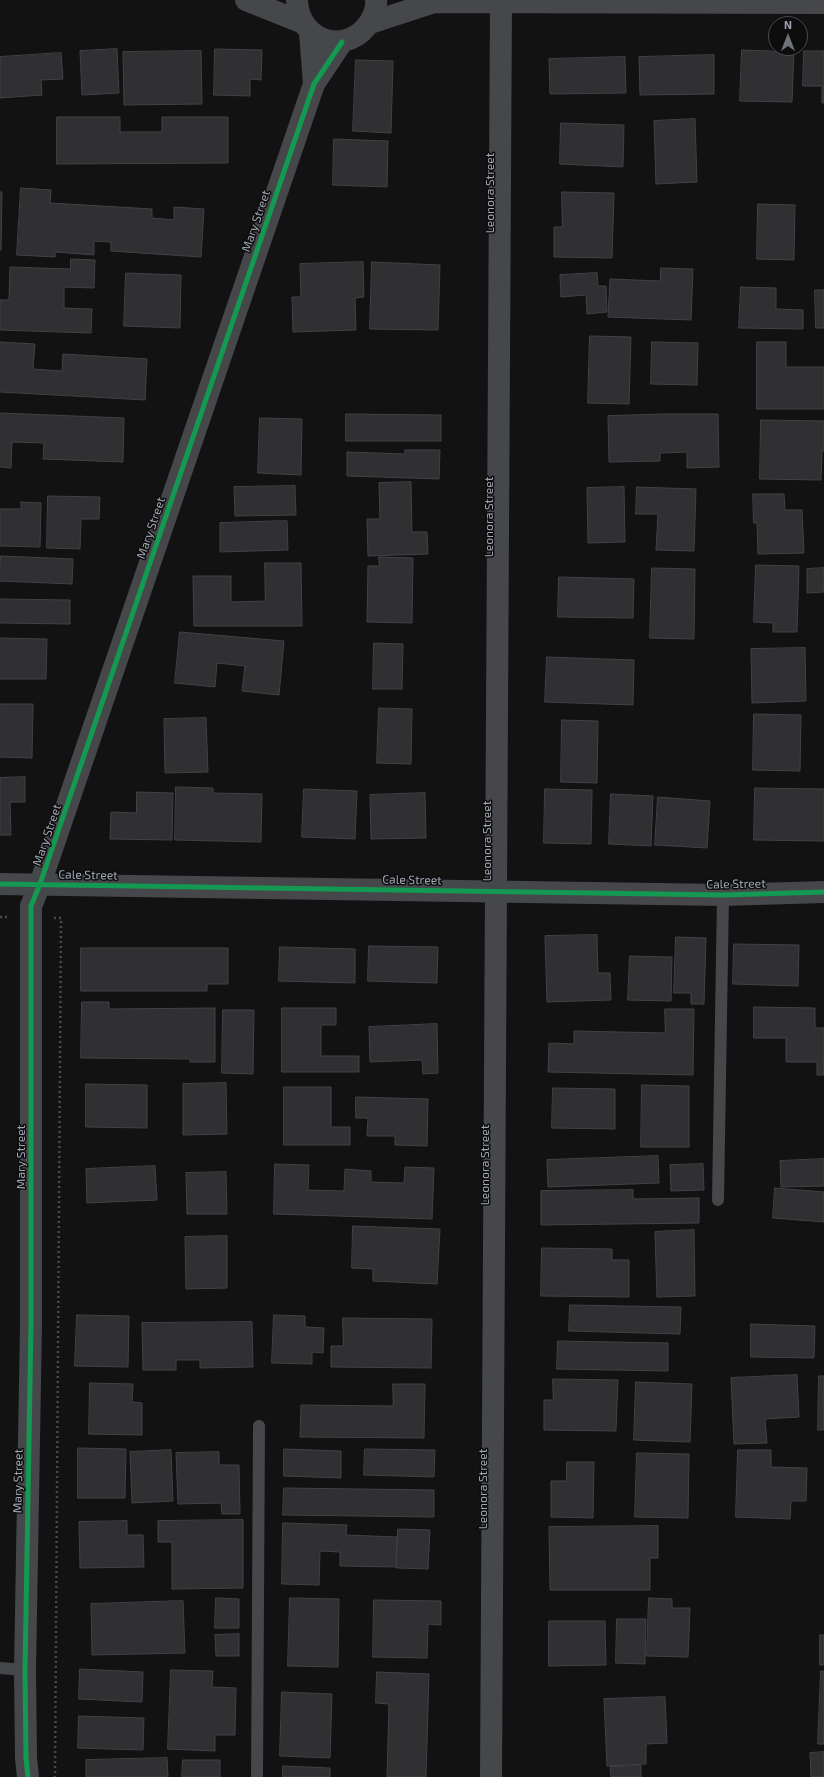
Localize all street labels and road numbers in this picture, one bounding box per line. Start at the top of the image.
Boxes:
street label: Leonora Street [483,153,497,233]
street label: Mary Street [239,188,273,254]
street label: Leonora Street [482,477,496,557]
street label: Mary Street [134,495,168,561]
street label: Leonora Street [480,801,494,881]
street label: Mary Street [30,802,64,868]
street label: Cale Street [58,867,118,883]
street label: Cale Street [382,872,442,888]
street label: Cale Street [706,876,766,892]
street label: Mary Street [14,1125,28,1189]
street label: Leonora Street [478,1125,492,1205]
street label: Mary Street [10,1449,26,1513]
street label: Leonora Street [476,1449,490,1529]

